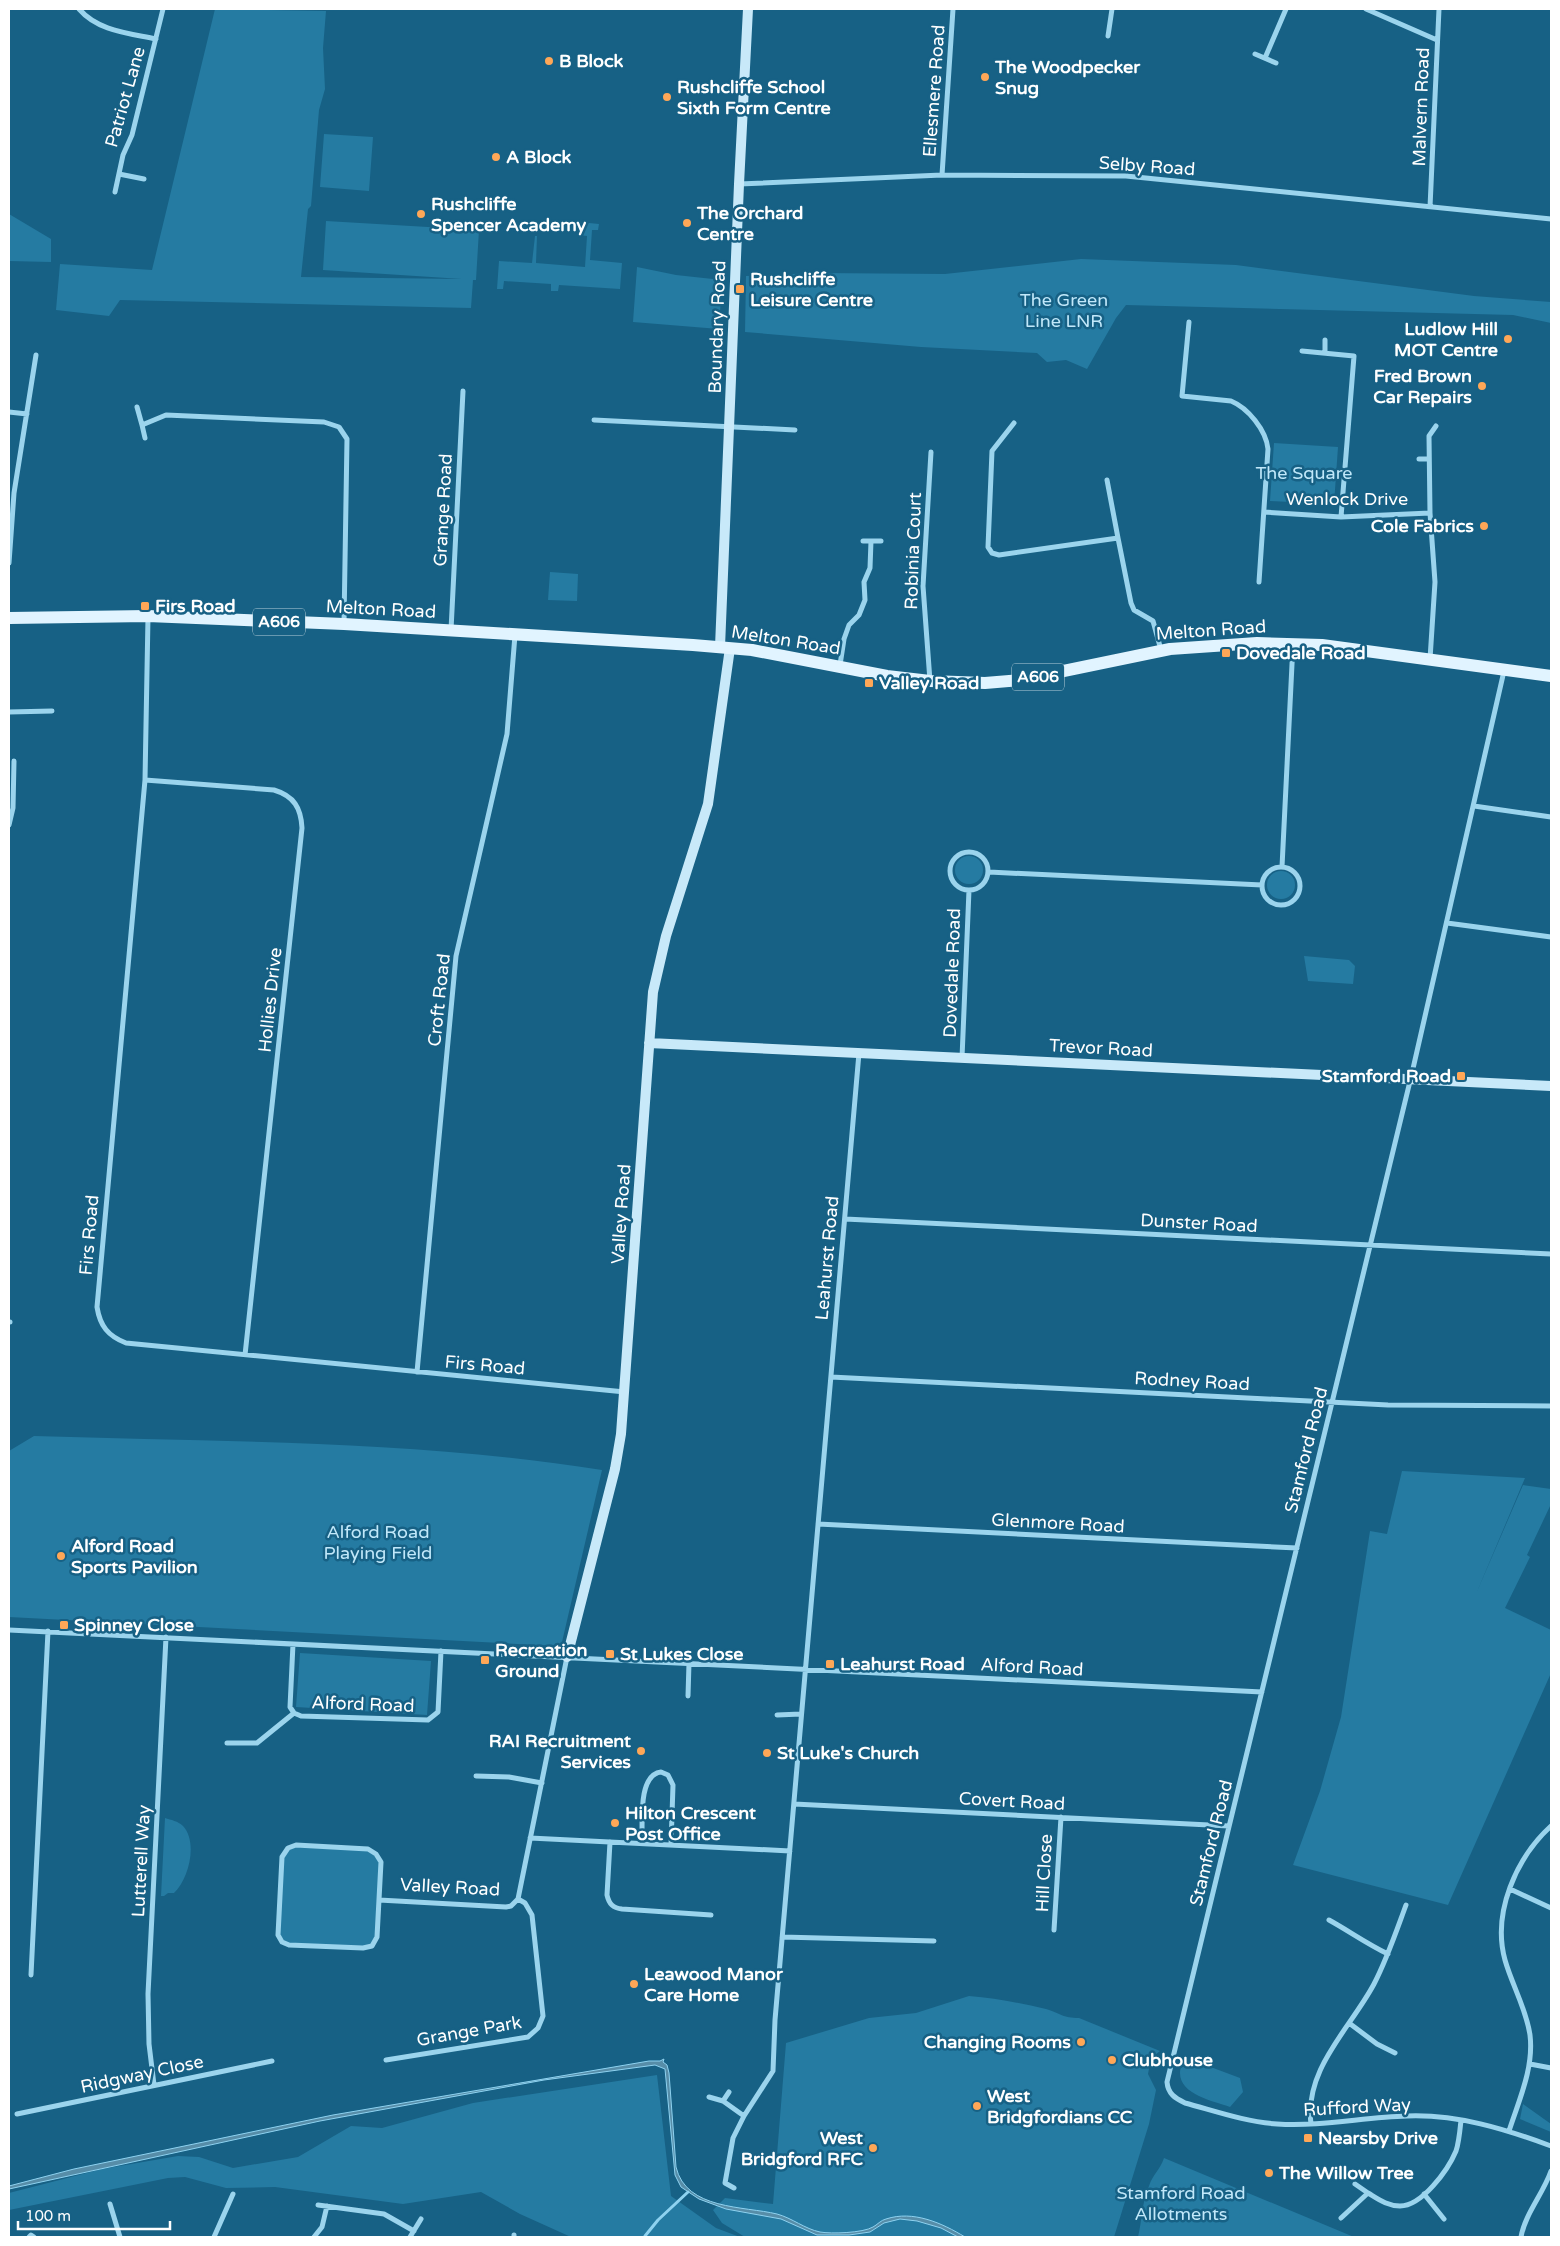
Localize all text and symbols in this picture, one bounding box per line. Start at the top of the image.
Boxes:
street label: Ellesmere Road [918,24,950,158]
street label: Patriot Lane [100,44,150,150]
street label: Malvern Road [1408,47,1434,167]
place label: B Block [559,50,624,72]
marker: B Block [543,55,555,67]
place label: The Woodpecker Snug [994,56,1141,99]
marker: The Woodpecker Snug [979,71,991,83]
place label: Rushcliffe School Sixth Form Centre [677,76,831,119]
marker: Rushcliffe School Sixth Form Centre [661,91,673,103]
place label: A Block [506,146,571,168]
marker: A Block [490,151,502,163]
street label: Selby Road [1098,152,1196,180]
place label: Rushcliffe Spencer Academy [431,193,587,236]
place label: The Orchard Centre [696,202,803,245]
marker: Rushcliffe Spencer Academy [415,208,427,220]
marker: The Orchard Centre [681,217,693,229]
street label: Boundary Road [704,260,730,394]
place label: Rushcliffe Leisure Centre [750,268,873,311]
marker: Rushcliffe Leisure Centre [734,283,746,295]
park label: The Green Line LNR [1020,289,1108,332]
place label: Ludlow Hill MOT Centre [1394,318,1498,361]
marker: Ludlow Hill MOT Centre [1502,333,1514,345]
place label: Fred Brown Car Repairs [1373,365,1472,408]
marker: Fred Brown Car Repairs [1476,380,1488,392]
street label: Grange Road [429,453,457,567]
park label: The Square [1255,462,1353,484]
street label: Wenlock Drive [1286,488,1408,510]
street label: Robinia Court [900,492,926,610]
place label: Cole Fabrics [1371,515,1474,537]
marker: Cole Fabrics [1478,520,1490,532]
place label: Firs Road [155,595,236,617]
street label: Melton Road [325,595,437,623]
marker: Firs Road [139,600,151,612]
road number: A606 [253,608,305,636]
street label: Melton Road [1155,615,1267,645]
street label: Melton Road [730,621,842,659]
place label: Dovedale Road [1236,642,1366,664]
marker: Dovedale Road [1220,647,1232,659]
road number: A606 [1012,664,1064,690]
place label: Valley Road [879,672,979,694]
marker: Valley Road [863,677,875,689]
street label: Dovedale Road [939,908,965,1038]
street label: Hollies Drive [254,946,286,1054]
street label: Croft Road [423,952,455,1048]
street label: Trevor Road [1049,1034,1153,1062]
place label: Stamford Road [1322,1065,1451,1087]
marker: Stamford Road [1455,1070,1467,1082]
street label: Valley Road [607,1163,635,1265]
street label: Firs Road [75,1194,103,1276]
street label: Leahurst Road [811,1195,843,1321]
street label: Dunster Road [1140,1209,1258,1237]
street label: Firs Road [444,1351,526,1379]
street label: Rodney Road [1134,1367,1250,1395]
street label: Stamford Road [1280,1385,1332,1515]
street label: Glenmore Road [991,1509,1125,1537]
park label: Alford Road Playing Field [324,1521,432,1564]
place label: Alford Road Sports Pavilion [71,1535,198,1578]
marker: Alford Road Sports Pavilion [55,1550,67,1562]
place label: Spinney Close [74,1614,194,1636]
marker: Spinney Close [58,1619,70,1631]
place label: Recreation Ground [495,1639,588,1682]
place label: St Lukes Close [620,1643,744,1665]
marker: St Lukes Close [604,1648,616,1660]
place label: Leahurst Road [840,1653,965,1675]
street label: Alford Road [980,1653,1084,1681]
marker: Recreation Ground [479,1654,491,1666]
marker: Leahurst Road [824,1658,836,1670]
street label: Alford Road [311,1691,415,1717]
place label: RAI Recruitment Services [489,1730,631,1773]
place label: St Luke's Church [777,1742,919,1764]
marker: RAI Recruitment Services [635,1745,647,1757]
marker: St Luke's Church [761,1747,773,1759]
street label: Stamford Road [1185,1778,1237,1908]
street label: Covert Road [958,1787,1066,1815]
place label: Hilton Crescent Post Office [625,1802,756,1845]
street label: Lutterell Way [127,1804,155,1918]
marker: Hilton Crescent Post Office [609,1817,621,1829]
street label: Hill Close [1031,1833,1057,1913]
street label: Valley Road [399,1873,501,1901]
place label: Leawood Manor Care Home [644,1963,784,2006]
marker: Leawood Manor Care Home [628,1978,640,1990]
street label: Grange Park [415,2011,523,2051]
place label: Changing Rooms [924,2031,1071,2053]
marker: Changing Rooms [1075,2036,1087,2048]
place label: Clubhouse [1122,2049,1213,2071]
street label: Ridgway Close [78,2050,206,2098]
marker: Clubhouse [1106,2054,1118,2066]
place label: West Bridgfordians CC [987,2085,1133,2128]
street label: Rufford Way [1303,2093,1412,2121]
marker: West Bridgfordians CC [971,2100,983,2112]
place label: West Bridgford RFC [741,2127,863,2170]
place label: Nearsby Drive [1318,2127,1438,2149]
marker: Nearsby Drive [1302,2132,1314,2144]
marker: West Bridgford RFC [867,2142,879,2154]
place label: The Willow Tree [1278,2162,1414,2184]
marker: The Willow Tree [1263,2167,1275,2179]
park label: Stamford Road Allotments [1116,2182,1246,2225]
scale bar [18,2198,170,2230]
text: 100 m [25,2207,71,2225]

